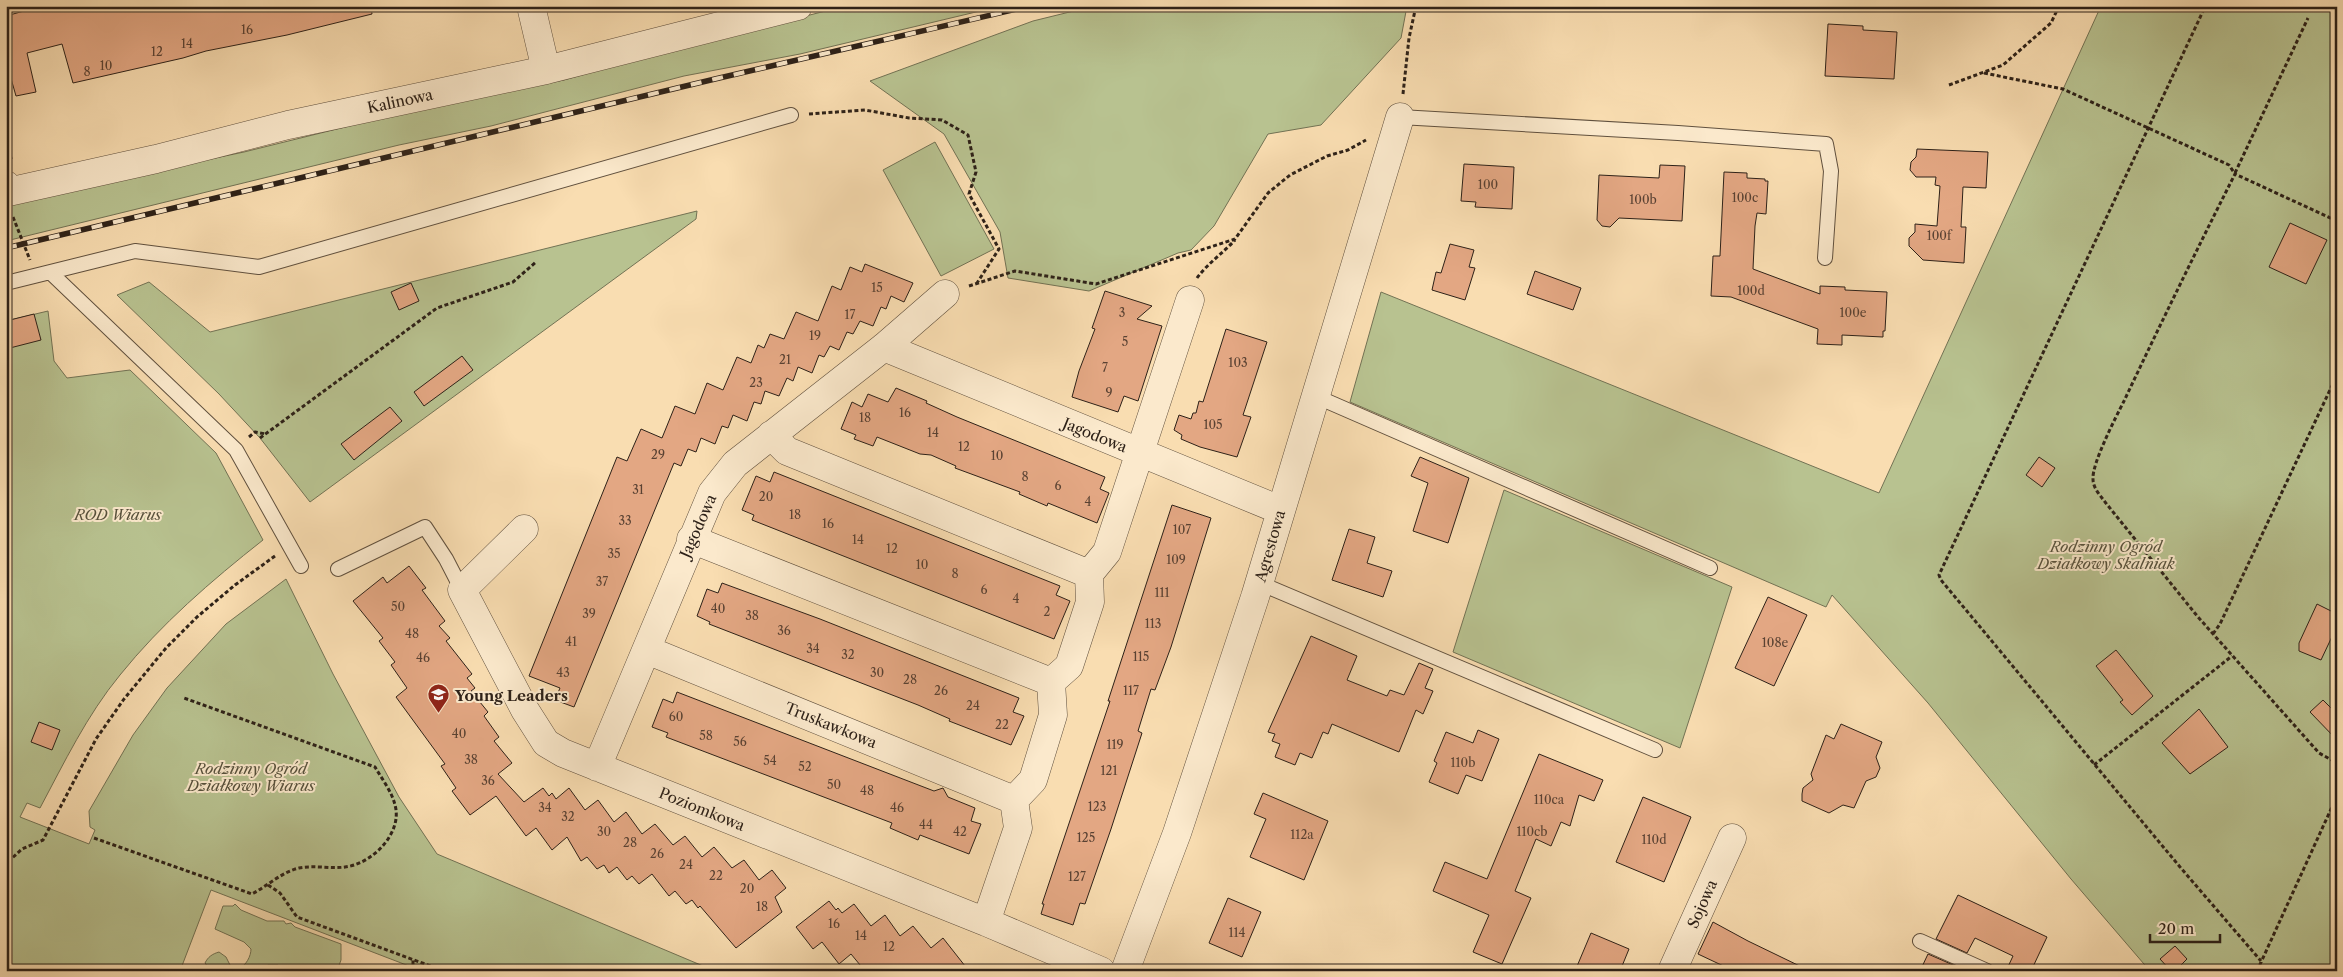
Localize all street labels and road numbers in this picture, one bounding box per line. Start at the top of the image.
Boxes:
street label: Kalinowa [365,85,435,117]
street label: Jagodowa [1058,413,1130,457]
street label: Jagodowa [675,491,721,563]
street label: Agrestowa [1250,508,1289,585]
street label: Truskawkowa [782,698,880,752]
street label: Poziomkowa [656,783,748,835]
street label: Sojowa [1683,877,1721,931]

